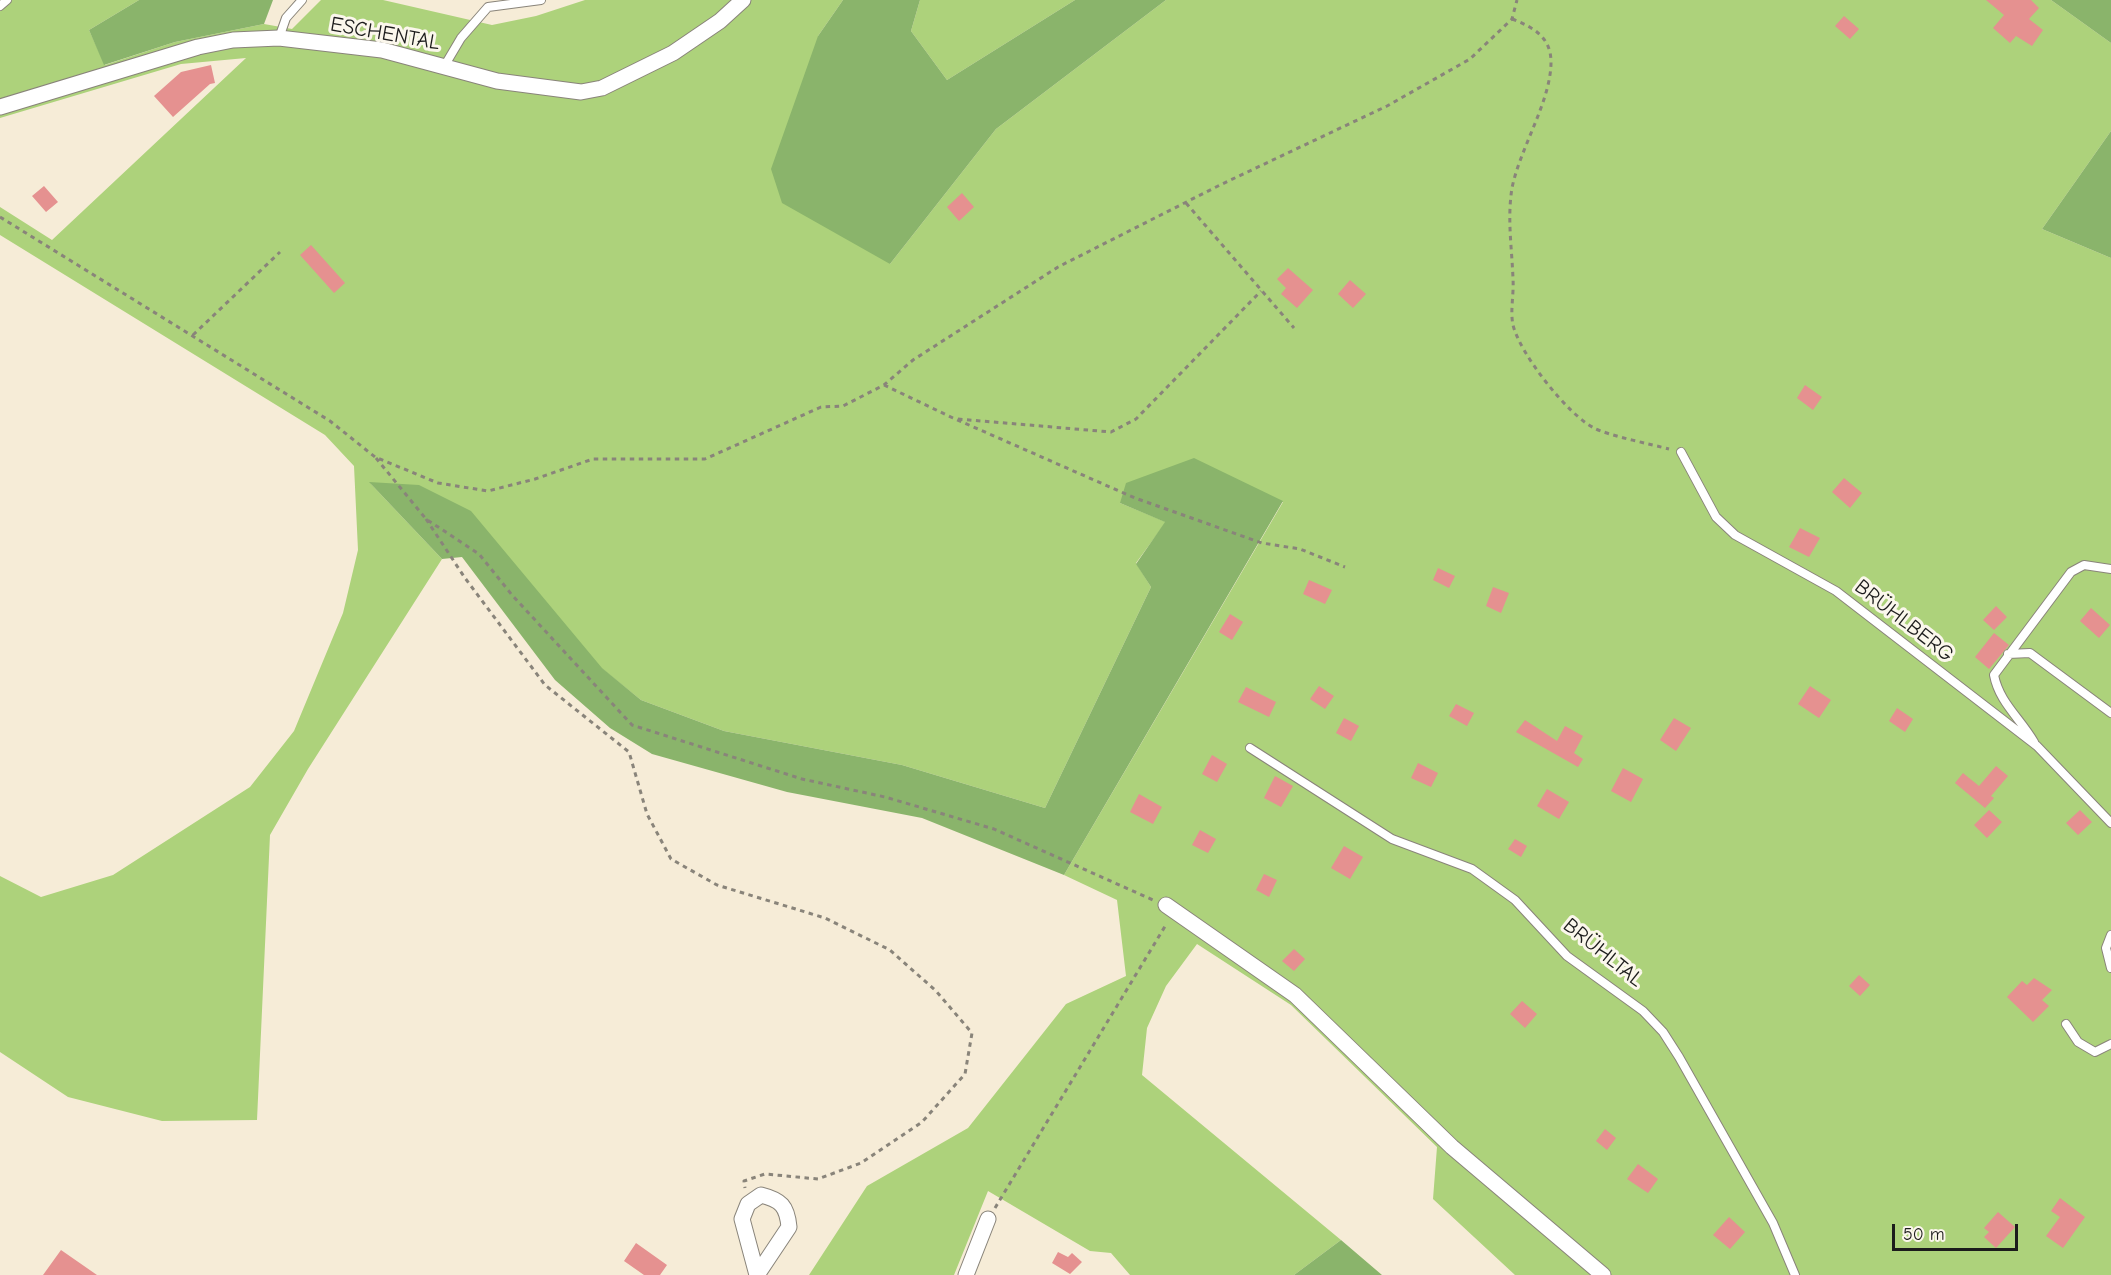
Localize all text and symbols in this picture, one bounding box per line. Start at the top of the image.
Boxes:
street label: ESCHENTAL [328,12,442,56]
street label: BRÜHLBERG [1849,574,1959,668]
street label: BRÜHLTAL [1558,913,1648,993]
scale bar [1895,1212,2021,1250]
text: 50 m [1903,1224,1945,1245]

